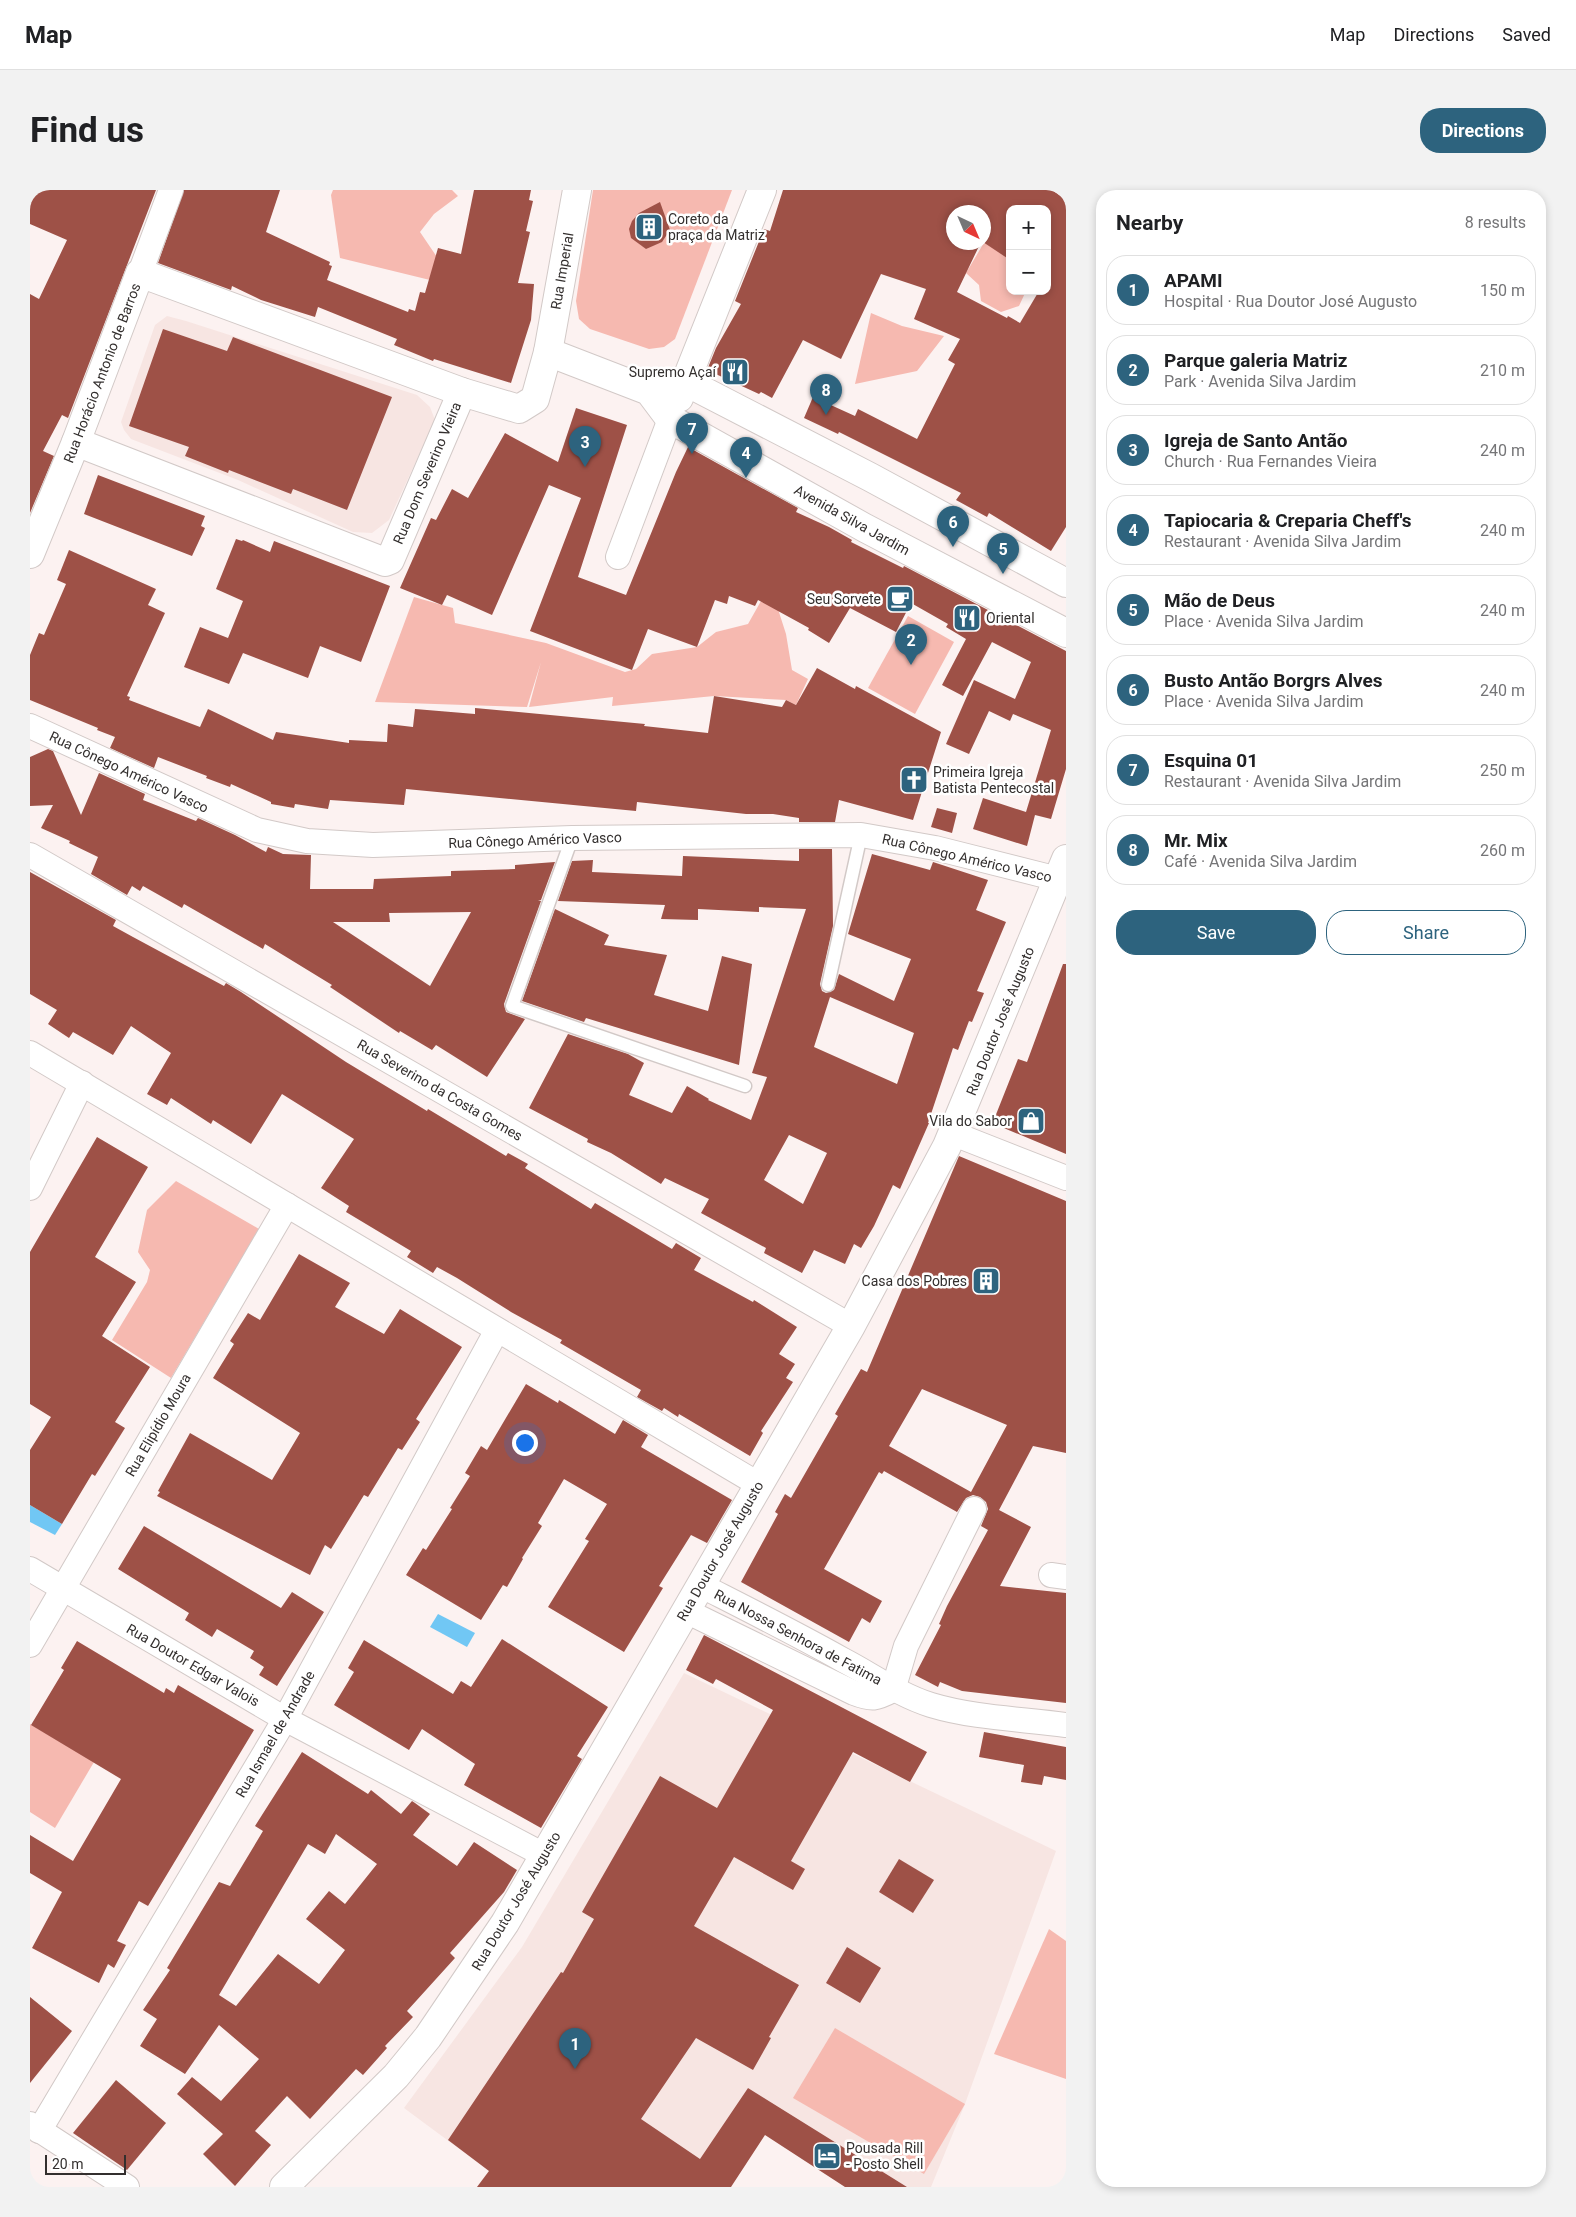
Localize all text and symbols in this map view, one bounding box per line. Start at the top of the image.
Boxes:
text: Map [25,21,72,49]
text: Map [1330,24,1365,45]
text: Directions [1393,24,1474,45]
text: Saved [1502,24,1551,45]
button: Directions [1420,108,1546,153]
text: Find us [30,110,144,151]
north arrow [946,205,991,250]
map controls [1006,205,1051,295]
button: + [1006,205,1051,250]
place label: Coreto da praça da Matriz [668,211,765,243]
text: Nearby [1116,211,1183,235]
building icon: Coreto da praça da Matriz [634,212,664,242]
text: 8 results [1465,213,1526,232]
street label: Rua Imperial [547,231,577,311]
button: − [1006,250,1051,295]
text: APAMI [1164,269,1222,292]
street label: Rua Horácio Antonio de Barros [60,281,144,465]
text: 1 [1128,281,1138,300]
text: 150 m [1480,281,1525,300]
text: Hospital · Rua Doutor José Augusto [1164,292,1417,311]
text: Parque galeria Matriz [1164,349,1348,372]
restaurant icon: Supremo Açaí [720,357,750,387]
text: 2 [1128,361,1138,380]
text: 210 m [1480,361,1525,380]
place label: Supremo Açaí [629,364,717,380]
text: Park · Avenida Silva Jardim [1164,372,1356,391]
pin: 8 [810,374,842,415]
street label: Rua Dom Severino Vieira [390,400,464,546]
pin: 7 [676,413,708,454]
pin: 3 [569,426,601,467]
text: Igreja de Santo Antão [1164,429,1348,452]
pin: 4 [730,437,762,478]
text: 3 [1128,441,1138,460]
text: 240 m [1480,441,1525,460]
text: Church · Rua Fernandes Vieira [1164,452,1377,471]
street label: Avenida Silva Jardim [792,482,912,558]
pin: 6 [937,506,969,547]
text: Tapiocaria & Creparia Cheff's [1164,509,1411,532]
text: 4 [1128,521,1138,540]
text: 240 m [1480,521,1525,540]
text: Restaurant · Avenida Silva Jardim [1164,532,1401,551]
pin: 5 [987,533,1019,574]
cafe icon: Seu Sorvete [885,584,915,614]
text: Mão de Deus [1164,589,1275,612]
place label: Seu Sorvete [807,591,881,607]
text: 5 [1128,601,1138,620]
text: 240 m [1480,601,1525,620]
restaurant icon: Oriental [952,603,982,633]
place label: Oriental [986,610,1035,626]
text: Place · Avenida Silva Jardim [1164,612,1364,631]
pin: 2 [895,624,927,665]
text: Busto Antão Borgrs Alves [1164,669,1383,692]
text: 6 [1128,681,1138,700]
text: 240 m [1480,681,1525,700]
text: Place · Avenida Silva Jardim [1164,692,1364,711]
street label: Rua Cônego Américo Vasco [47,728,211,816]
text: Esquina 01 [1164,749,1258,772]
text: 7 [1128,761,1138,780]
text: 250 m [1480,761,1525,780]
place label: Primeira Igreja Batista Pentecostal [933,764,1054,796]
church icon: Primeira Igreja Batista Pentecostal [899,765,929,795]
text: Restaurant · Avenida Silva Jardim [1164,772,1401,791]
street label: Rua Cônego Américo Vasco [448,829,622,851]
text: Mr. Mix [1164,829,1228,852]
street label: Rua Cônego Américo Vasco [881,831,1053,885]
text: 8 [1128,841,1138,860]
text: 260 m [1480,841,1525,860]
text: Café · Avenida Silva Jardim [1164,852,1357,871]
button: Save [1116,910,1316,955]
button: Share [1326,910,1526,955]
street label: Rua Doutor José Augusto [963,944,1037,1098]
street label: Rua Severino da Costa Gomes [355,1036,525,1144]
shop icon: Vila do Sabor [1016,1106,1046,1136]
place label: Vila do Sabor [929,1113,1012,1129]
building icon: Casa dos Pobres [971,1266,1001,1296]
place label: Casa dos Pobres [862,1273,967,1289]
street label: Rua Elipídio Moura [122,1371,194,1479]
your location [512,1430,538,1456]
street label: Rua Doutor José Augusto [673,1478,767,1624]
street label: Rua Nossa Senhora de Fatima [711,1586,885,1688]
street label: Rua Doutor Edgar Valois [124,1620,262,1710]
street label: Rua Ismael de Andrade [232,1668,318,1800]
street label: Rua Doutor José Augusto [468,1829,564,1973]
pin: 1 [559,2028,591,2069]
place label: Pousada Rill - Posto Shell [846,2140,923,2172]
hotel icon: Pousada Rill - Posto Shell [812,2141,842,2171]
scale bar [45,2152,126,2175]
text: 20 m [52,2156,84,2172]

